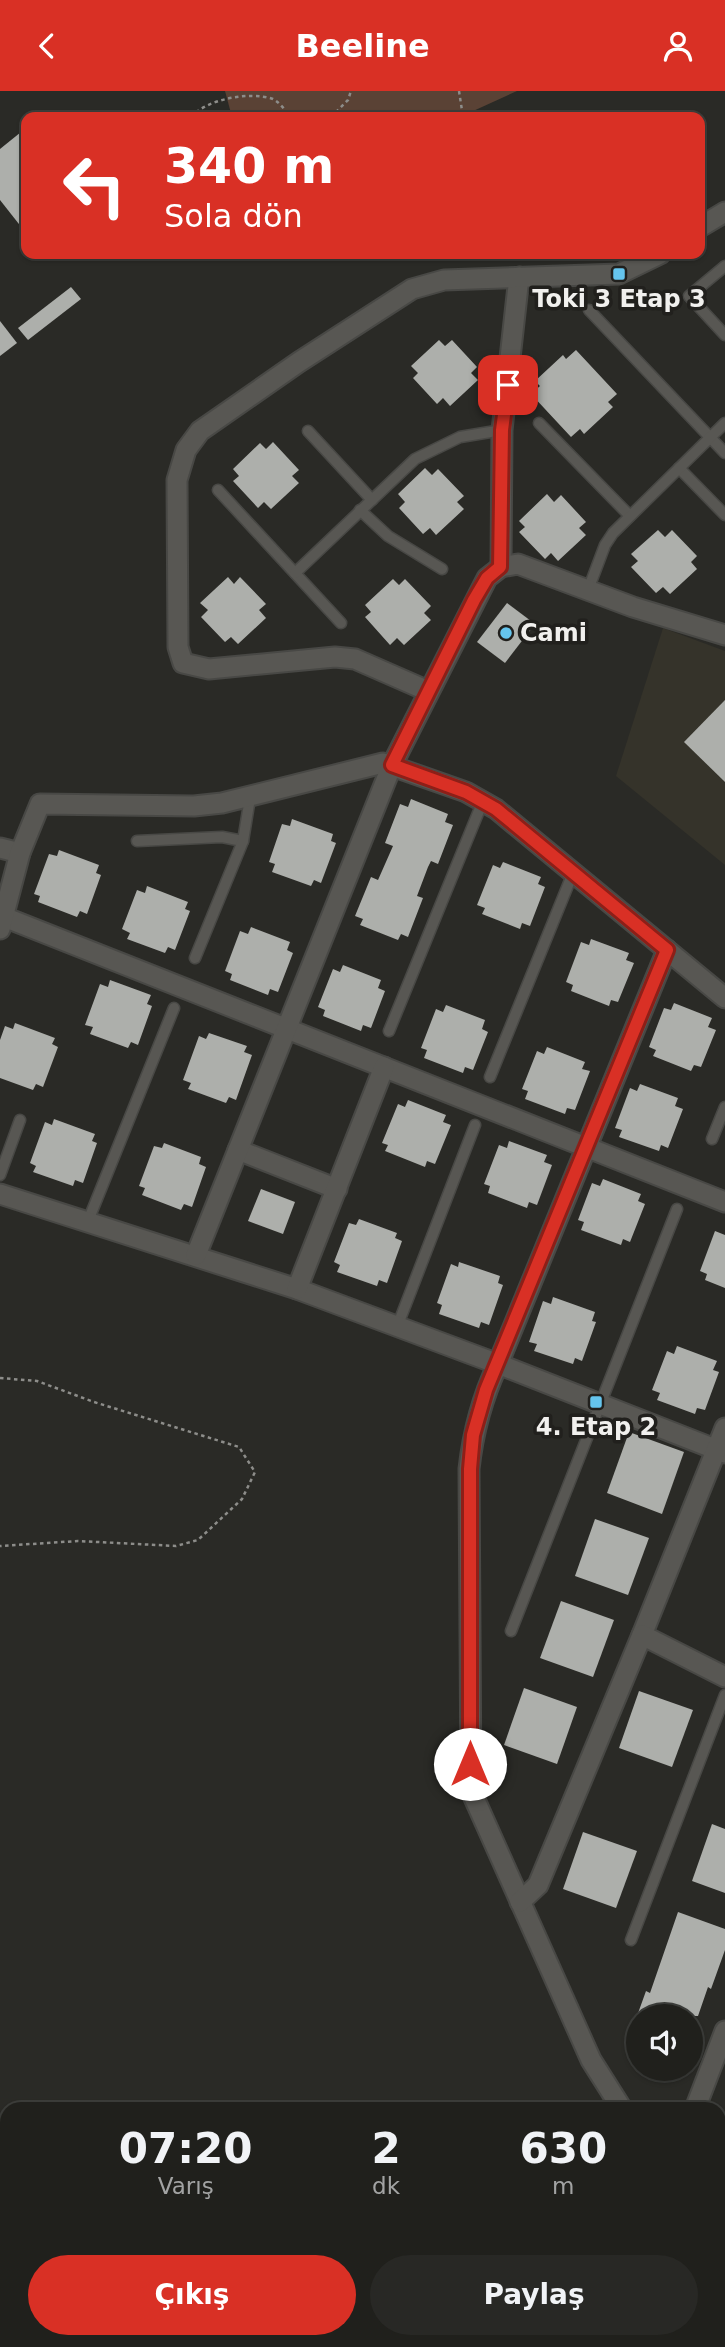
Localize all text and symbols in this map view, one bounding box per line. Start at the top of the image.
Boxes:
icon: back [28,27,66,65]
text: Beeline [295,27,430,65]
icon: person [659,27,697,65]
text: 340 m [164,138,334,195]
icon: left [49,140,140,231]
text: Sola dön [164,197,303,235]
marker: Toki 3 Etap 3 [611,266,627,282]
place label: Toki 3 Etap 3 [532,285,706,313]
pin [478,355,538,415]
icon: arrive [489,366,527,404]
place label: Cami [520,619,587,647]
marker: Cami [498,625,514,641]
marker: 4. Etap 2 [588,1394,604,1410]
place label: 4. Etap 2 [536,1413,656,1441]
position arrow [433,1727,507,1801]
map controls [626,2004,703,2081]
button: sound [626,2004,703,2081]
text: 07:20 [119,2124,253,2173]
text: 2 [371,2124,401,2173]
text: 630 [519,2124,607,2173]
text: Varış [158,2173,214,2199]
text: dk [372,2173,400,2199]
text: m [552,2173,575,2199]
button: Çıkış [28,2255,356,2335]
button: Paylaş [370,2255,698,2335]

